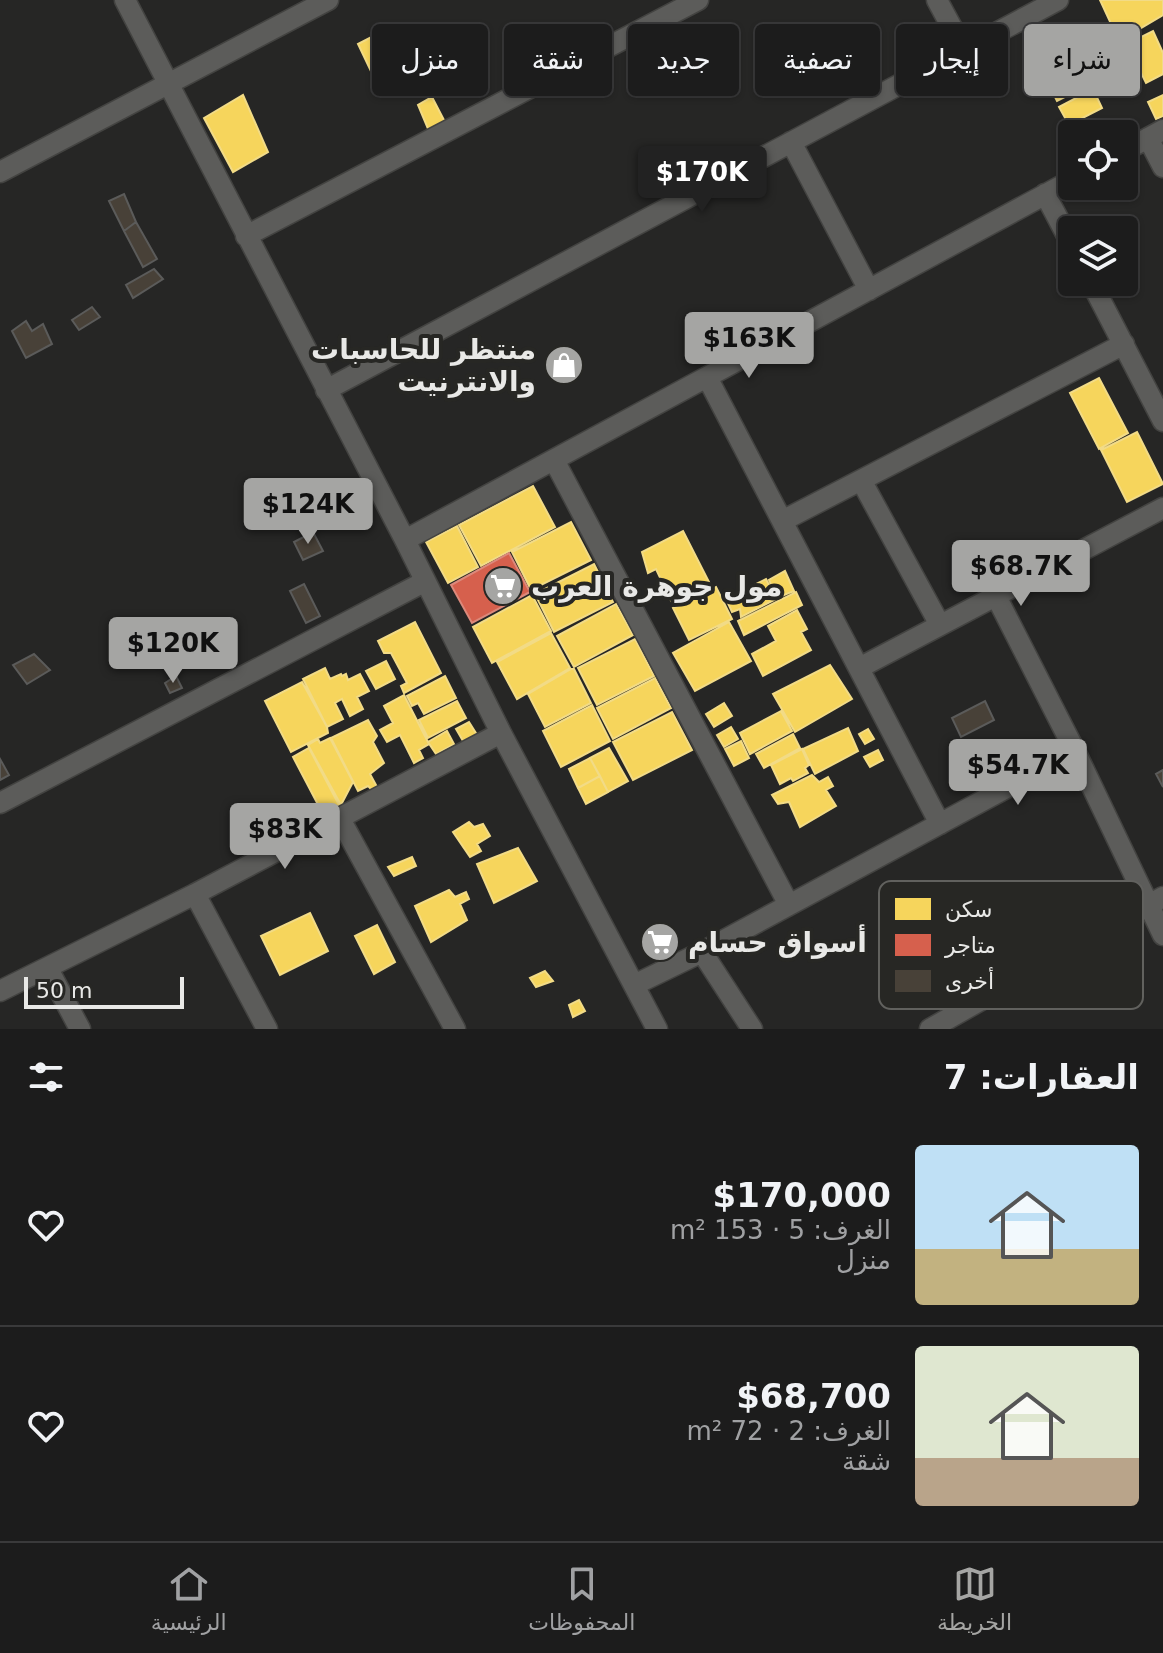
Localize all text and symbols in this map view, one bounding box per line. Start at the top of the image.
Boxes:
chip: منزل [372,24,488,96]
chip: شقة [504,24,612,96]
chip: جديد [628,24,739,96]
chip: تصفية [755,24,880,96]
chip: إيجار [896,24,1008,96]
chip: شراء [1024,24,1140,96]
map controls [1058,120,1138,296]
button: locate [1058,120,1138,200]
pin: $170K [646,146,758,214]
text: $170K [656,157,748,187]
button: layers [1058,216,1138,296]
pin: $163K [693,312,805,380]
text: $163K [703,323,795,353]
place label: منتظر للحاسبات والانترنيت [311,333,536,398]
shop icon: منتظر للحاسبات والانترنيت [543,344,585,386]
pin: $124K [252,478,364,546]
text: $124K [262,489,354,519]
pin: $68.7K [956,540,1086,608]
text: $68.7K [970,551,1072,581]
supermarket icon: مول جوهرة العرب [482,565,524,607]
place label: مول جوهرة العرب [531,570,782,603]
pin: $120K [117,617,229,685]
text: $120K [127,628,219,658]
pin: $54.7K [953,739,1083,807]
text: $54.7K [967,750,1069,780]
pin: $83K [238,803,332,871]
text: $83K [248,814,322,844]
legend [879,881,1143,1009]
text: سكن [945,897,992,922]
supermarket icon: أسواق حسام [639,921,681,963]
place label: أسواق حسام [688,924,867,959]
text: متاجر [944,933,996,958]
text: أخرى [945,967,994,994]
scale bar [24,973,184,1009]
text: 50 m [36,978,92,1003]
icon: filters [24,1055,68,1099]
text: العقارات: 7 [944,1057,1139,1097]
text: $170,000 [712,1175,891,1215]
icon: home [979,1177,1075,1273]
icon: heart [24,1203,68,1247]
text: الغرف: 5 · 153 m² [670,1215,891,1245]
text: منزل [836,1245,891,1275]
text: $68,700 [736,1376,891,1416]
icon: home [979,1378,1075,1474]
icon: heart [24,1404,68,1448]
text: الغرف: 2 · 72 m² [687,1416,891,1446]
text: شقة [842,1446,891,1476]
tab: الرئيسية [151,1562,227,1635]
tab: المحفوظات [528,1562,635,1635]
tab: الخريطة [937,1562,1012,1635]

